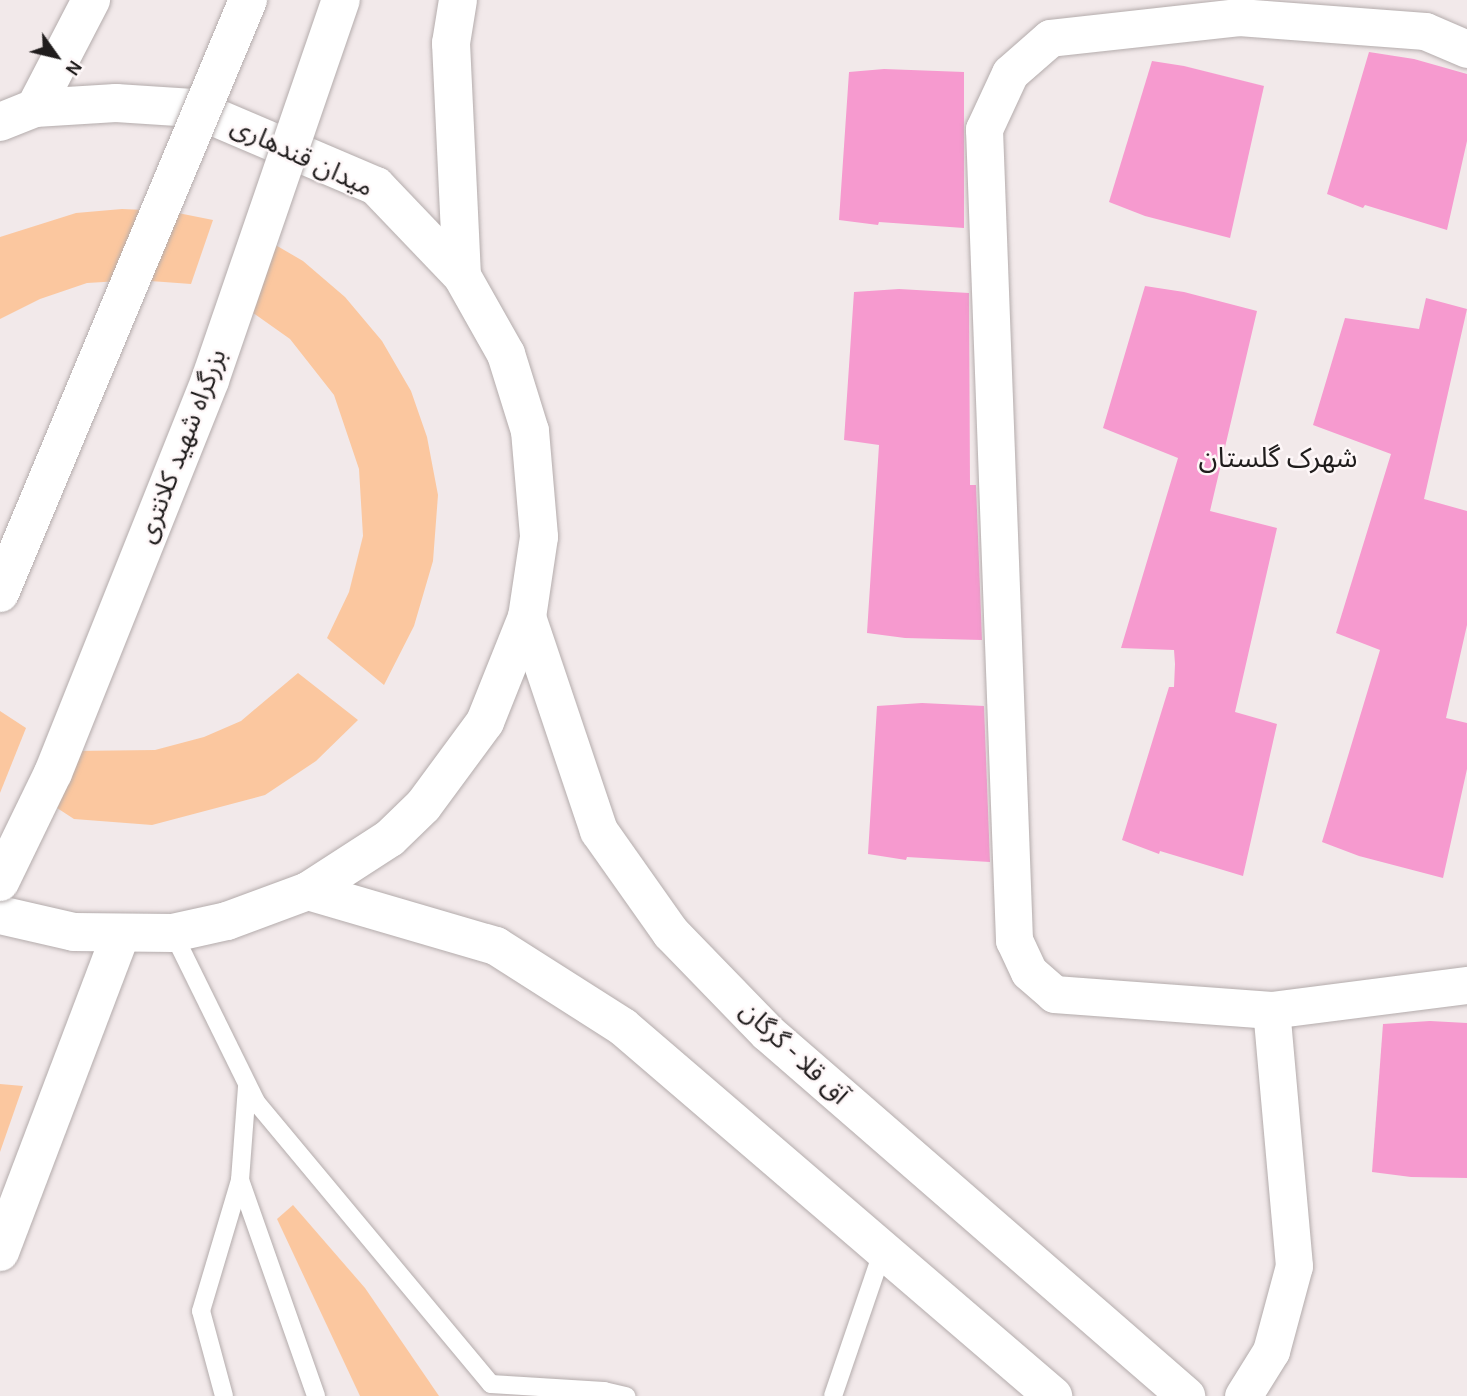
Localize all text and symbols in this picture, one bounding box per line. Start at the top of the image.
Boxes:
north arrow [21,21,91,91]
text: N [60,56,86,80]
street label: میدان قندهاری [226,110,378,204]
street label: بزرگراه شهید کلانتری [131,345,233,547]
district label: شهرک گلستان [1199,441,1357,475]
street label: آق قلا - گرگان [733,995,855,1111]

